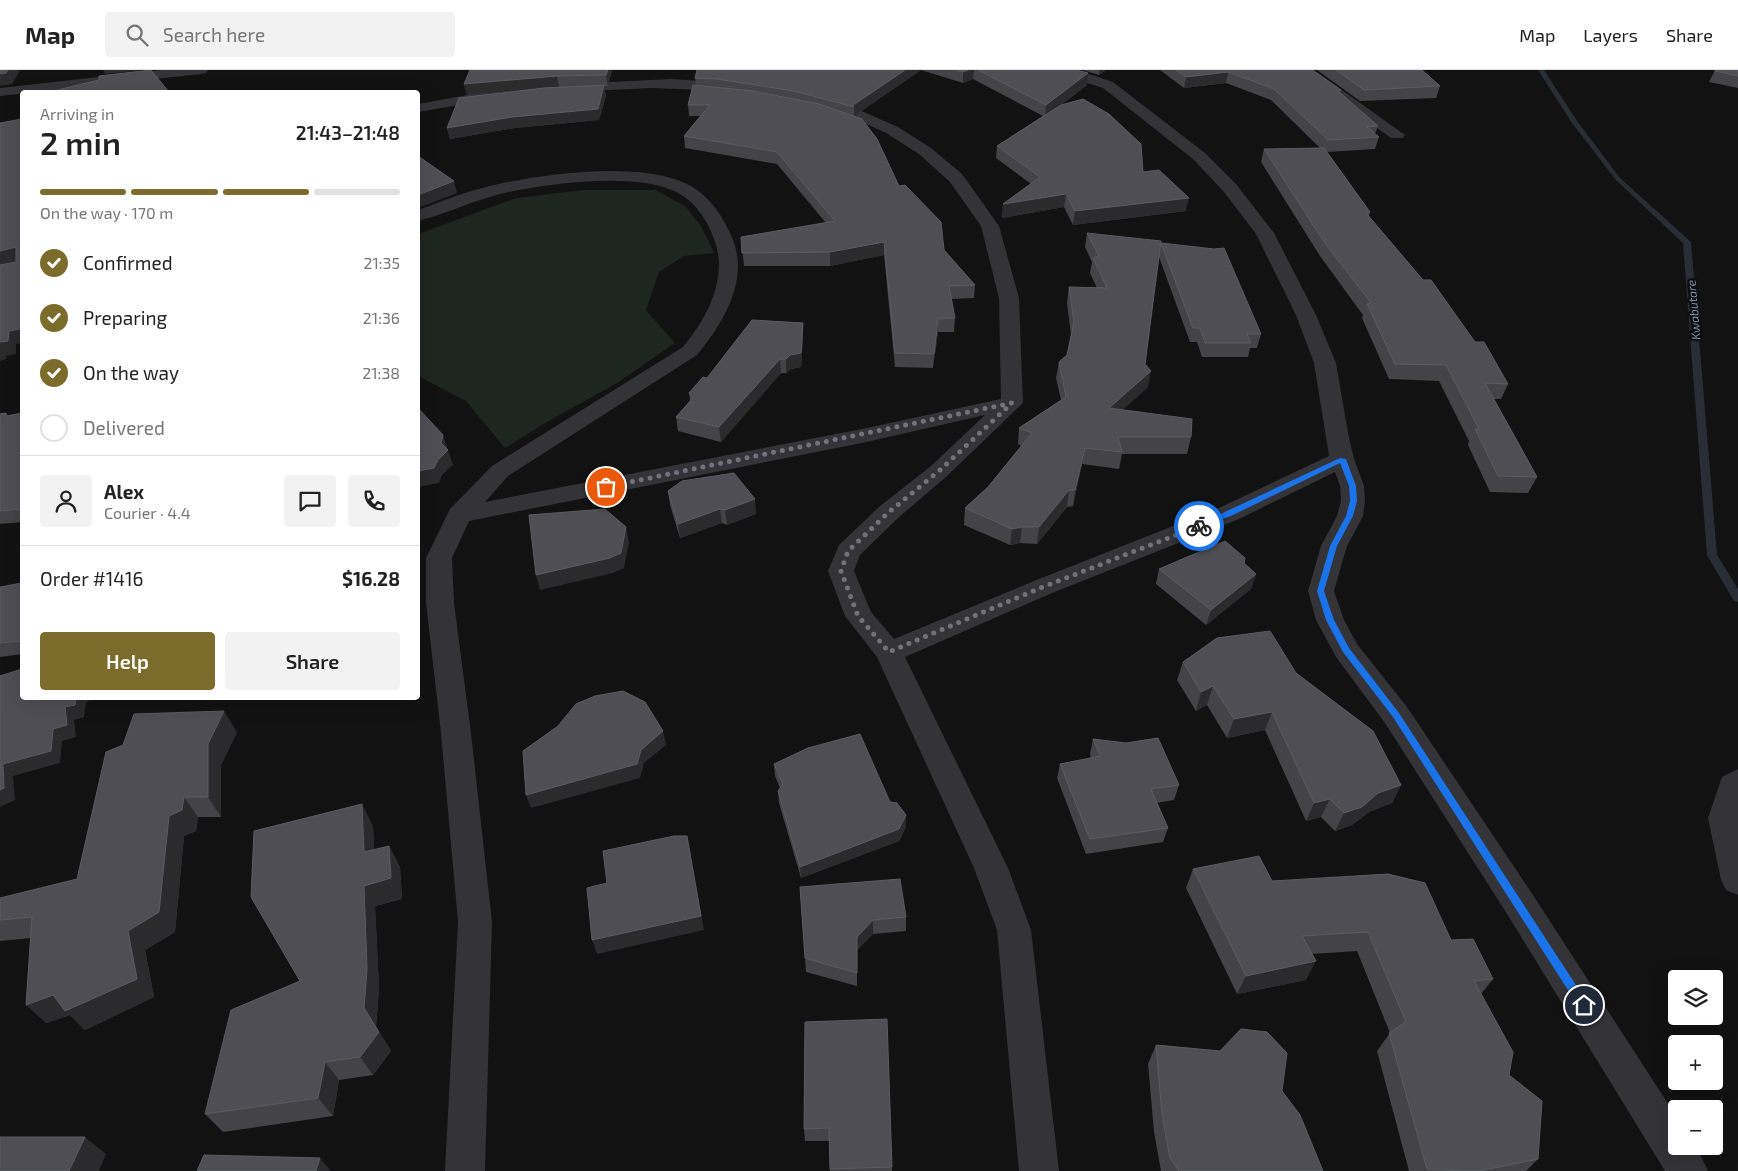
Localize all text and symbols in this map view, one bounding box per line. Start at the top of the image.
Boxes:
search box [105,12,455,57]
text: Map [25,20,75,49]
icon: search [123,21,151,49]
text: Search here [163,23,265,46]
text: Map [1519,24,1555,46]
text: Layers [1583,24,1638,46]
text: Share [1666,24,1713,46]
text: Arriving in [40,104,114,123]
text: 21:43–21:48 [296,121,400,144]
text: 2 min [40,123,121,161]
text: On the way · 170 m [40,203,173,222]
icon: check [40,249,68,277]
text: Confirmed [83,251,173,274]
text: 21:35 [363,253,400,272]
water label: Kwabutare [1683,279,1703,341]
icon: check [40,304,68,332]
text: Preparing [83,306,167,329]
text: 21:36 [363,308,400,327]
icon: check [40,359,68,387]
text: On the way [83,361,179,384]
text: 21:38 [362,363,400,382]
text: Delivered [83,416,165,439]
pin [585,466,627,508]
icon: bag [592,473,620,501]
button: person [40,475,92,527]
button: chat [284,475,336,527]
button: phone [348,475,400,527]
text: Alex [104,480,144,503]
courier [1174,501,1224,551]
text: Courier · 4.4 [104,503,191,522]
icon: bike [1185,512,1213,540]
text: Order #1416 [40,567,143,590]
text: $16.28 [342,567,400,590]
button: Help [40,632,215,690]
button: Share [225,632,400,690]
map controls [1668,970,1723,1155]
button: layers [1668,970,1723,1025]
pin [1563,984,1605,1026]
icon: home [1570,991,1598,1019]
button: + [1668,1035,1723,1090]
button: − [1668,1100,1723,1155]

